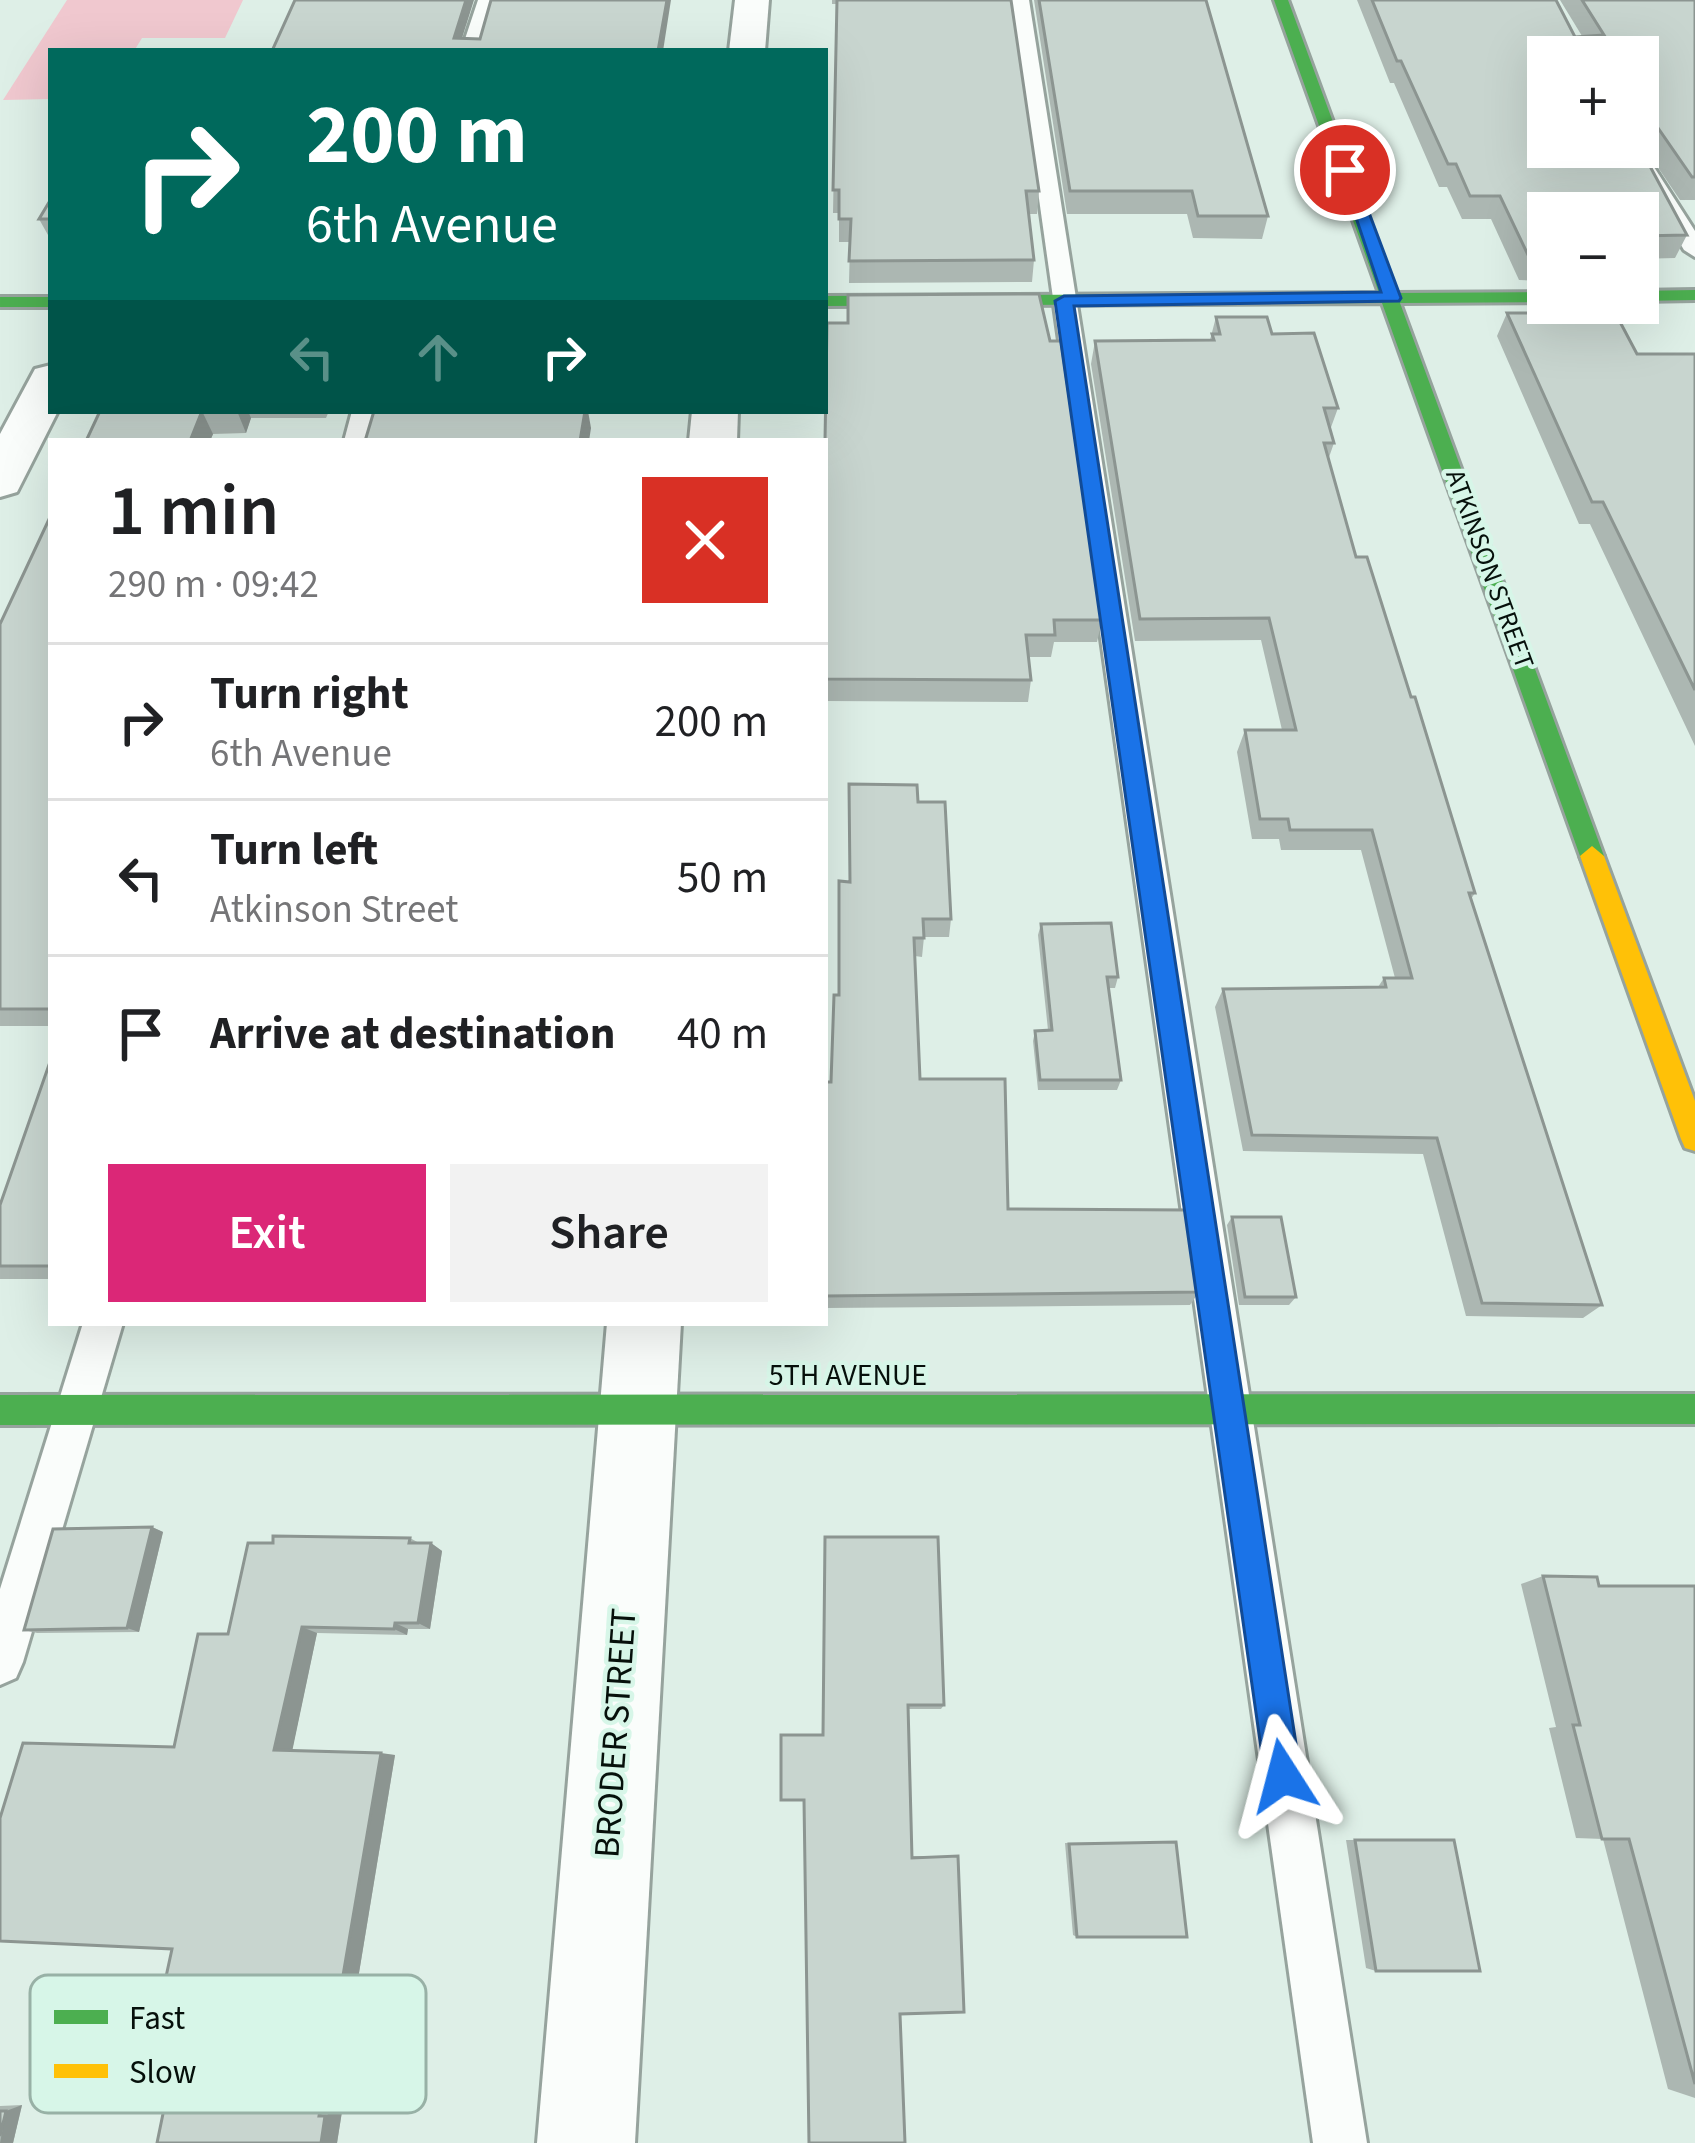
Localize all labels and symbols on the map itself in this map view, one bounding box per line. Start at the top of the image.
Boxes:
pin [1294,119,1396,221]
street label: ATKINSON STREET [1435,464,1544,674]
street label: 5TH AVENUE [769,1354,927,1397]
street label: BRODER STREET [581,1607,650,1860]
position arrow [1220,1713,1346,1839]
legend [30,1975,426,2113]
text: Fast [129,1995,185,2042]
text: Slow [129,2049,197,2096]

